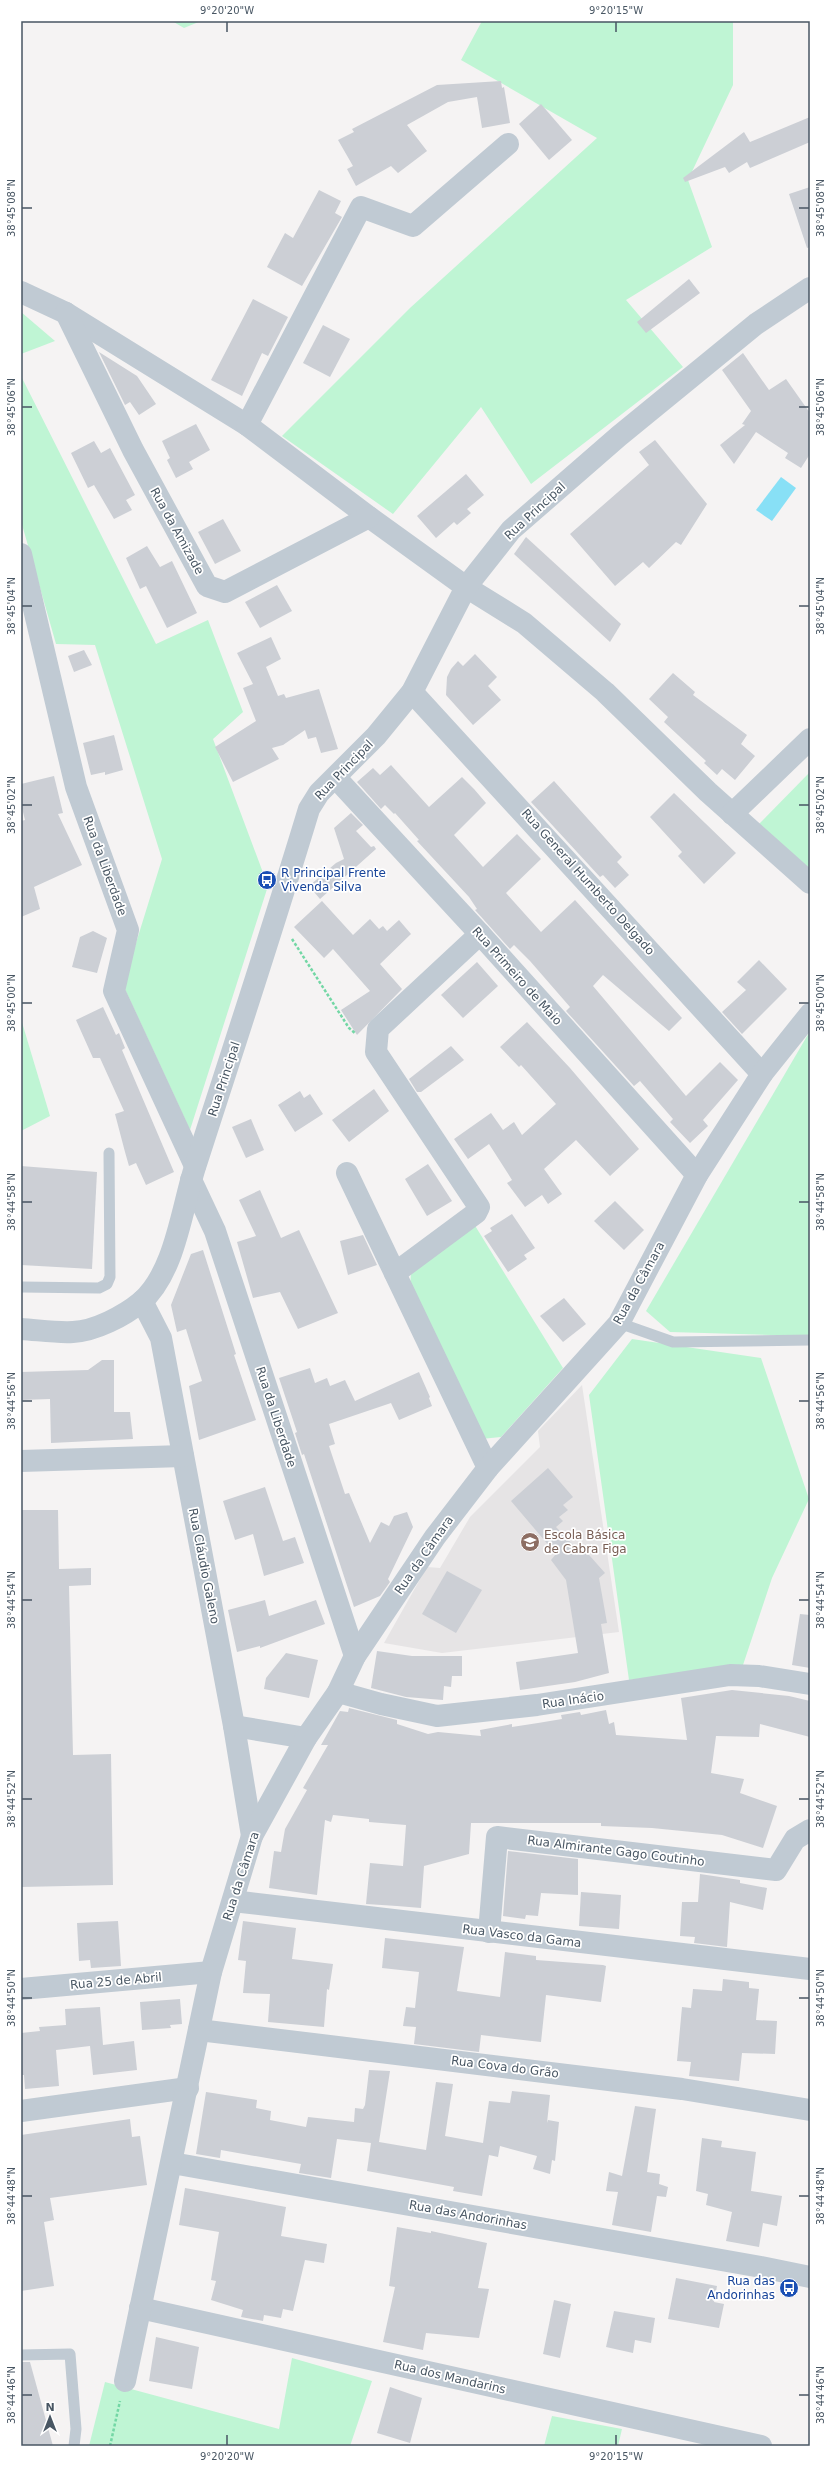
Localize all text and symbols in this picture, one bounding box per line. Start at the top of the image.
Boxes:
text: 9°20'20"W [200,5,254,16]
text: 9°20'15"W [589,5,643,16]
text: 38°45'08"N [6,179,17,237]
text: 38°45'08"N [815,179,826,237]
text: 38°45'06"N [6,378,17,436]
text: 38°45'06"N [815,378,826,436]
street label: Rua Principal [502,479,568,543]
street label: Rua da Amizade [147,485,207,577]
text: 38°45'04"N [6,577,17,635]
text: 38°45'04"N [815,577,826,635]
street label: Rua Principal [312,737,376,803]
text: 38°45'02"N [6,776,17,834]
text: 38°45'02"N [815,776,826,834]
street label: Rua General Humberto Delgado [519,806,657,958]
street label: Rua da Liberdade [80,814,130,918]
place label: R Principal Frente Vivenda Silva [281,866,386,894]
bus stop icon: R Principal Frente Vivenda Silva [256,869,278,891]
street label: Rua Primeiro de Maio [469,924,565,1028]
text: 38°45'00"N [6,974,17,1032]
text: 38°45'00"N [815,974,826,1032]
street label: Rua Principal [205,1040,243,1118]
text: 38°44'58"N [6,1173,17,1231]
text: 38°44'58"N [815,1173,826,1231]
street label: Rua da Câmara [610,1239,668,1327]
street label: Rua da Liberdade [253,1365,299,1469]
text: 38°44'56"N [6,1372,17,1430]
text: 38°44'56"N [815,1372,826,1430]
street label: Rua Cláudio Galeno [186,1507,222,1625]
street label: Rua da Câmara [392,1513,456,1597]
place label: Escola Básica de Cabra Figa [544,1528,627,1556]
school or university icon: Escola Básica de Cabra Figa [519,1531,541,1553]
text: 38°44'54"N [6,1571,17,1629]
text: 38°44'54"N [815,1571,826,1629]
street label: Rua Inácio [541,1689,605,1711]
text: 38°44'52"N [6,1770,17,1828]
text: 38°44'52"N [815,1770,826,1828]
street label: Rua da Câmara [220,1830,262,1922]
street label: Rua Almirante Gago Coutinho [527,1833,705,1869]
street label: Rua Vasco da Gama [462,1922,582,1950]
text: 38°44'50"N [6,1969,17,2027]
text: 38°44'50"N [815,1969,826,2027]
street label: Rua 25 de Abril [70,1970,162,1992]
street label: Rua Cova do Grão [450,2053,560,2081]
text: 38°44'48"N [6,2167,17,2225]
text: 38°44'48"N [815,2167,826,2225]
street label: Rua das Andorinhas [408,2198,528,2232]
place label: Rua das Andorinhas [707,2274,775,2302]
bus stop icon: Rua das Andorinhas [778,2277,800,2299]
street label: Rua dos Mandarins [393,2357,507,2397]
text: 38°44'46"N [6,2366,17,2424]
text: 38°44'46"N [815,2366,826,2424]
north arrow [30,2397,70,2437]
text: N [45,2401,55,2414]
text: 9°20'20"W [200,2451,254,2462]
text: 9°20'15"W [589,2451,643,2462]

